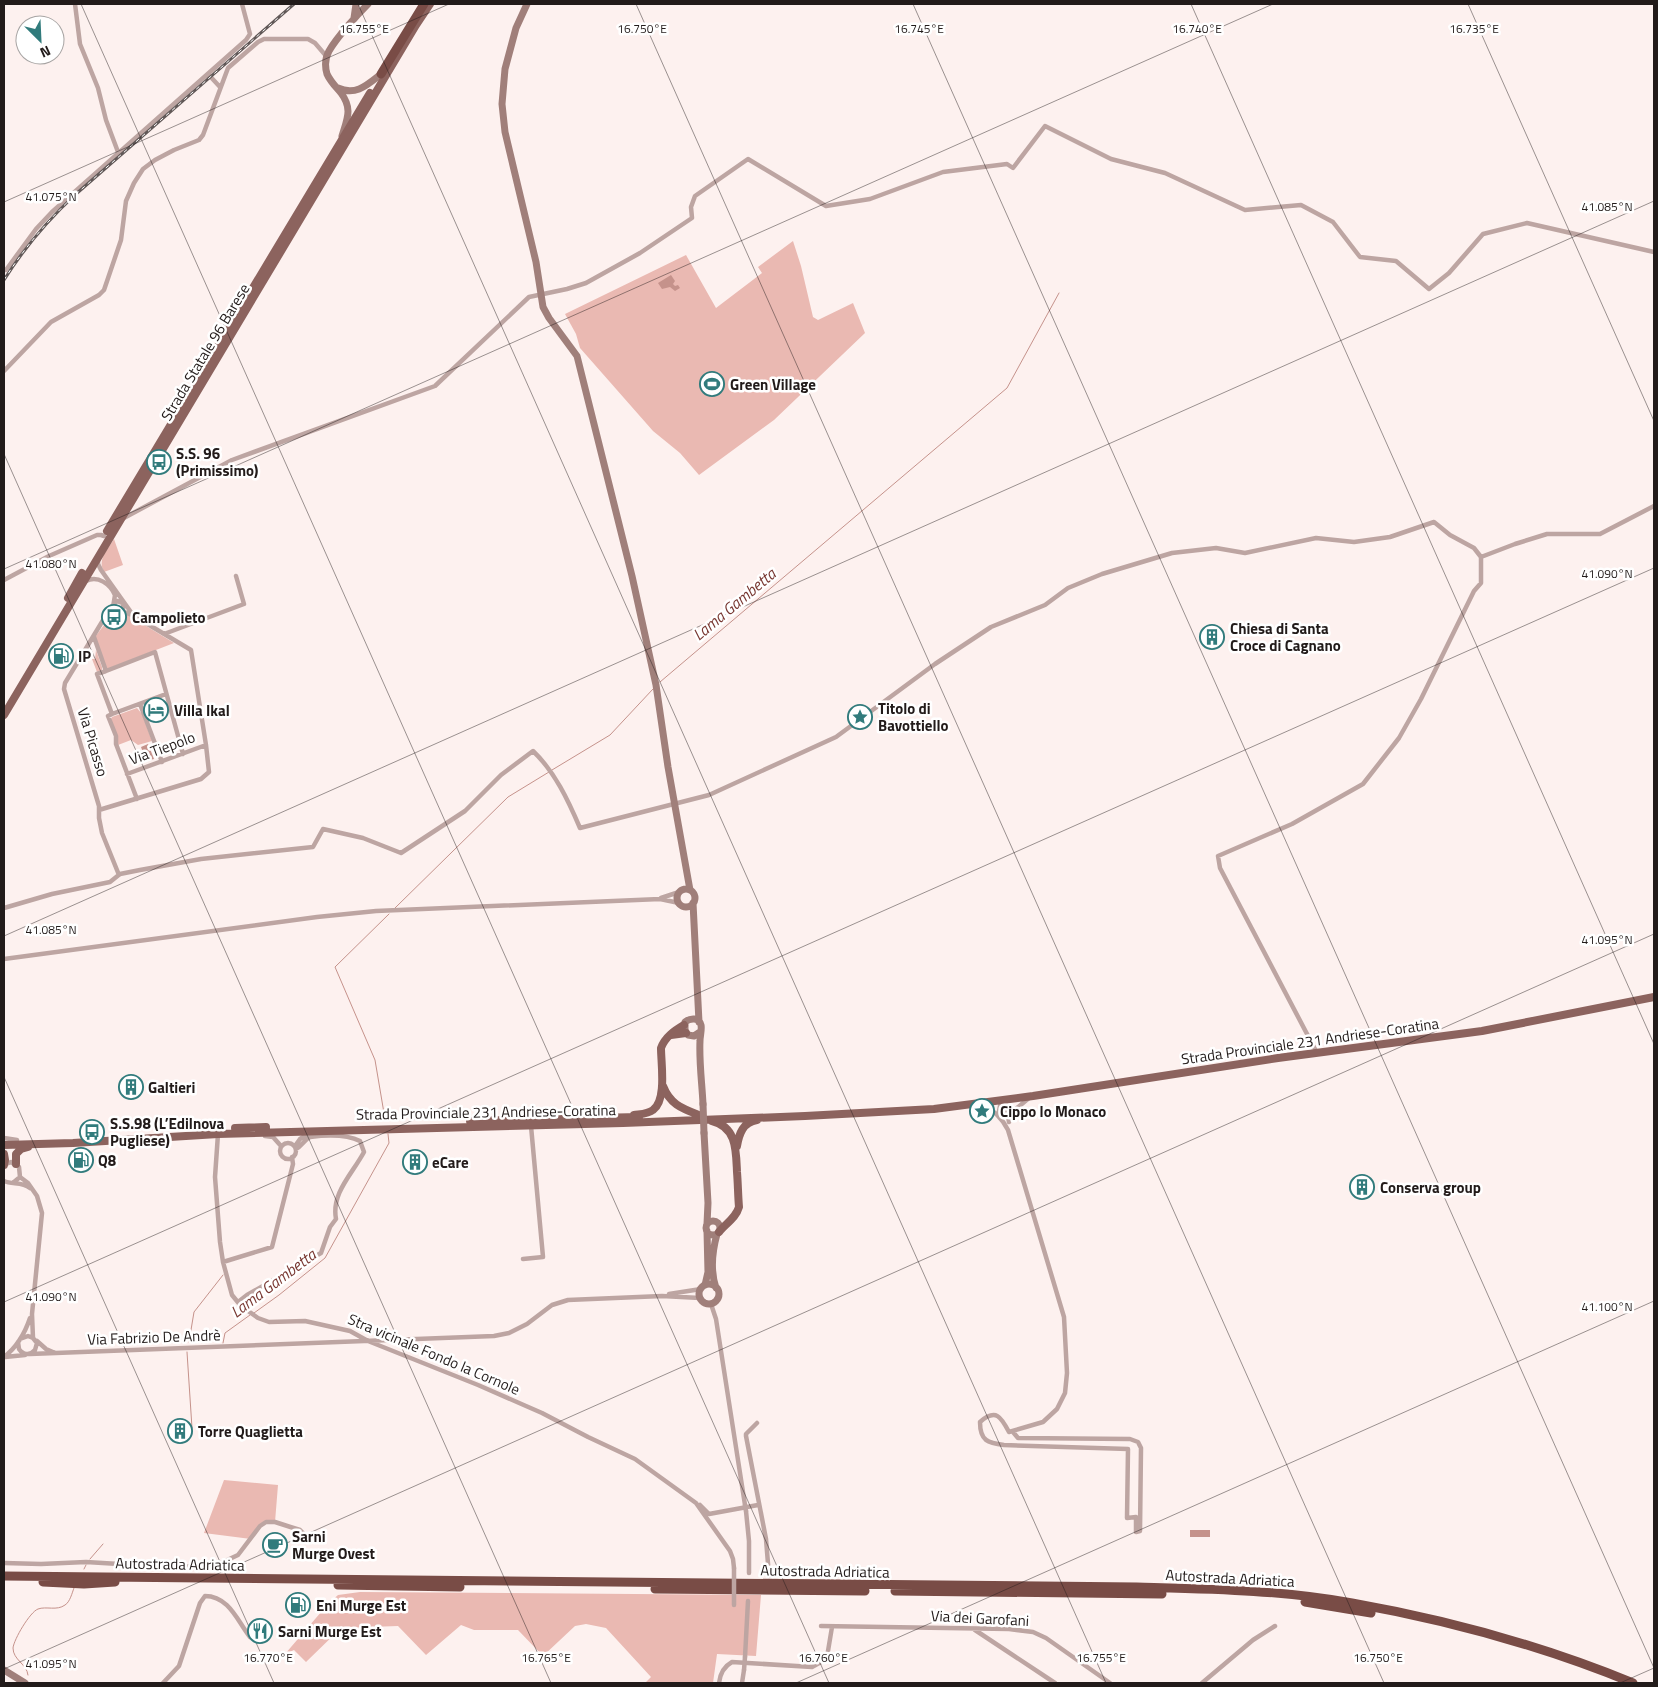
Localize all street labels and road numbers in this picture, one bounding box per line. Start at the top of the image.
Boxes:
street label: Strada Statale 96 Barese [155,279,255,425]
street label: Via Picasso [72,705,114,779]
street label: Via Tiepolo [126,725,198,771]
street label: Strada Provinciale 231 Andriese-Coratina [1180,1011,1441,1070]
street label: Strada Provinciale 231 Andriese-Coratina [356,1098,617,1126]
street label: Stra vicinale Fondo la Cornole [345,1307,523,1401]
street label: Via Fabrizio De Andrè [87,1323,221,1351]
street label: Autostrada Adriatica [115,1551,245,1577]
street label: Autostrada Adriatica [760,1558,890,1584]
street label: Autostrada Adriatica [1165,1563,1296,1593]
street label: Via dei Garofani [930,1604,1030,1632]

